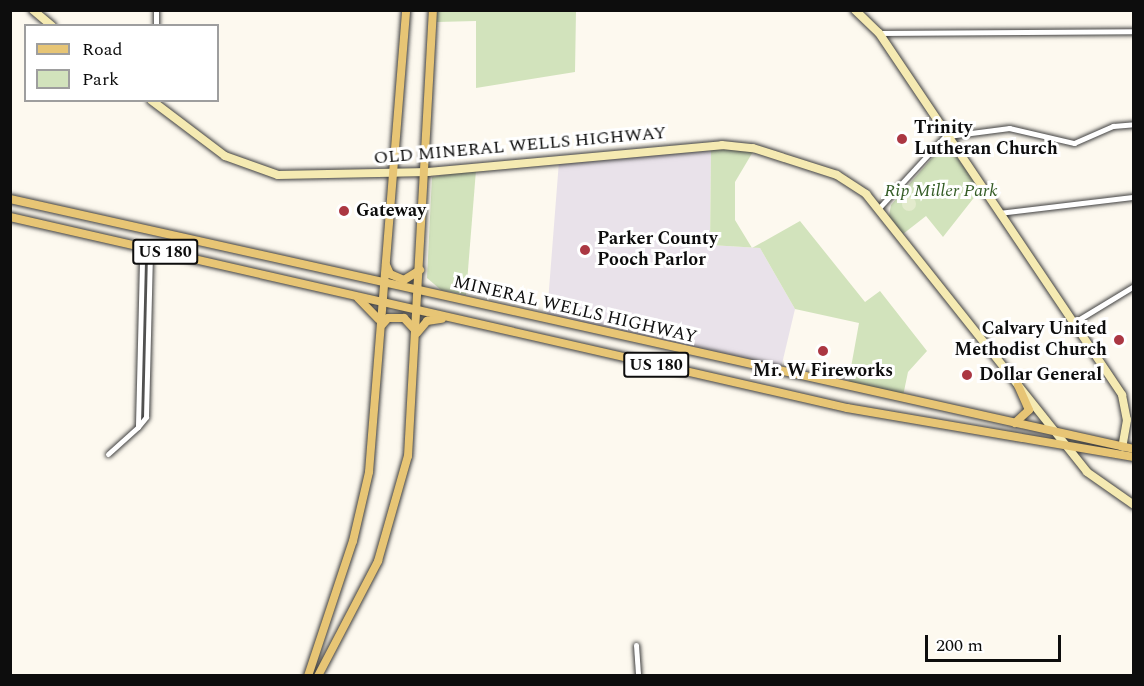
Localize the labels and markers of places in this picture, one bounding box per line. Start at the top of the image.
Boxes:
place label: Trinity Lutheran Church [914,118,1058,160]
marker: Trinity Lutheran Church [895,132,909,146]
place label: Gateway [356,200,426,222]
marker: Gateway [337,204,351,218]
place label: Parker County Pooch Parlor [597,229,717,272]
marker: Parker County Pooch Parlor [578,243,592,257]
place label: Calvary United Methodist Church [954,319,1107,362]
marker: Calvary United Methodist Church [1112,333,1126,347]
marker: Mr. W Fireworks [816,344,830,358]
place label: Mr. W Fireworks [753,360,893,382]
place label: Dollar General [979,364,1102,386]
marker: Dollar General [960,368,974,382]

